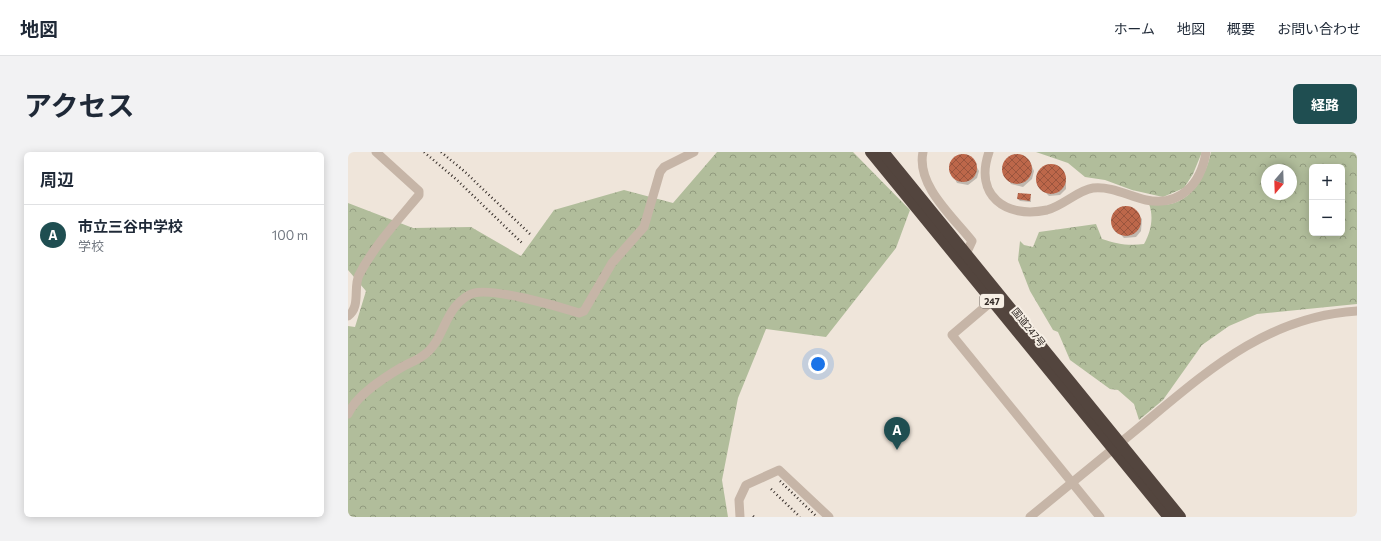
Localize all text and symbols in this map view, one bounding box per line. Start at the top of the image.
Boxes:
text: 地図 [20,17,58,40]
text: ホーム [1113,20,1155,37]
text: 地図 [1177,20,1205,37]
text: 概要 [1227,20,1255,37]
text: お問い合わせ [1277,20,1361,37]
button: 経路 [1293,84,1357,124]
text: アクセス [24,88,135,122]
north arrow [1261,164,1297,200]
map controls [1309,164,1345,236]
button: + [1309,164,1345,200]
text: 周辺 [40,169,74,190]
button: − [1309,200,1345,236]
text: 市立三谷中学校 [78,217,183,235]
text: A [48,227,58,243]
text: 100 m [272,227,308,243]
text: 学校 [78,238,104,254]
road number: 247 [980,294,1004,308]
street label: 国道247号 [1010,305,1048,349]
your location [808,354,828,374]
pin: A [884,417,910,450]

